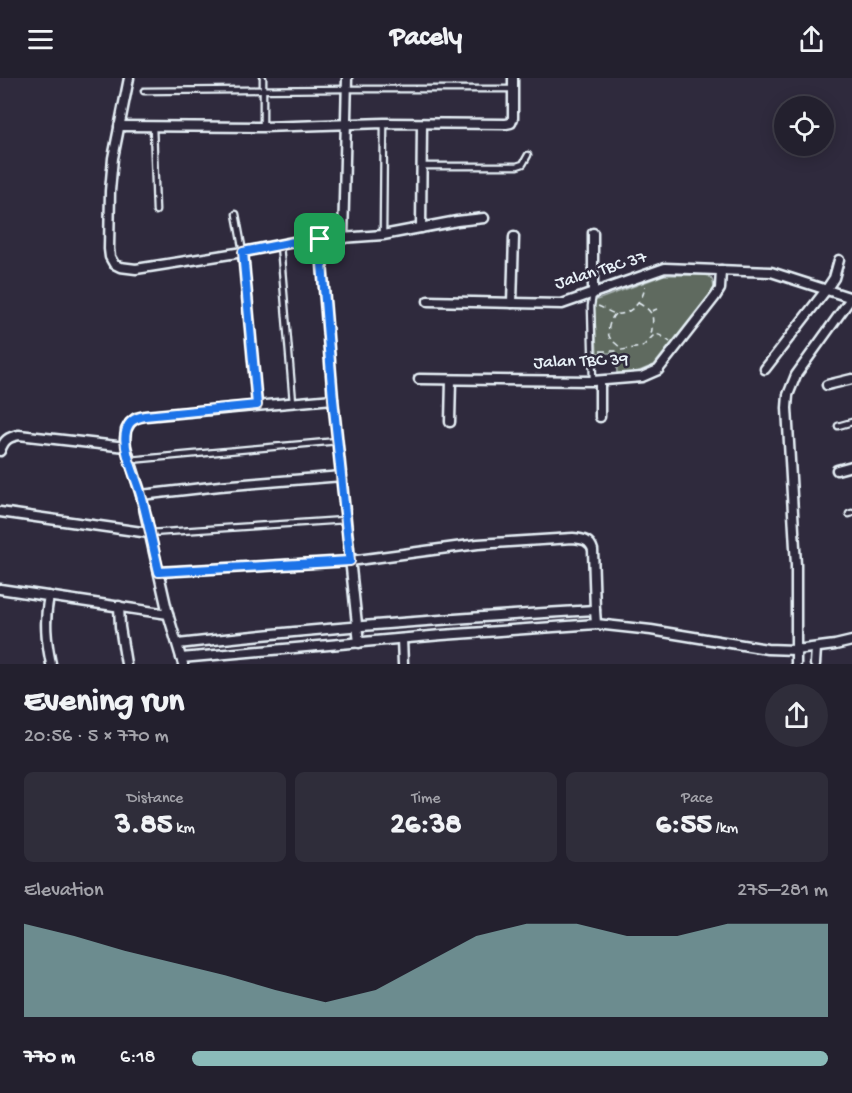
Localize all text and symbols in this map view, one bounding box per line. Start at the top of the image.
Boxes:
icon: menu [24,23,57,56]
text: Pacely [390,23,462,55]
icon: share [795,23,828,56]
map controls [774,96,834,156]
button: locate [774,96,834,156]
pin [294,213,345,264]
icon: arrive [303,222,336,255]
street label: Jalan TBC 37 [552,247,650,295]
street label: Jalan TBC 39 [533,350,629,374]
text: Evening run [24,684,184,722]
button: share [765,684,828,747]
text: 20:56 · 5 × 770 m [24,726,169,749]
text: Distance [127,790,183,809]
text: Time [411,790,441,809]
text: Pace [681,790,713,809]
text: 3.85 [115,809,172,844]
text: 26:38 [390,809,462,844]
text: 6:55 [656,809,712,844]
text: km [172,820,195,839]
text: /km [712,820,738,839]
text: Elevation [24,880,104,903]
text: 275–281 m [737,880,828,903]
text: 770 m [24,1047,75,1070]
text: 6:18 [120,1047,155,1070]

